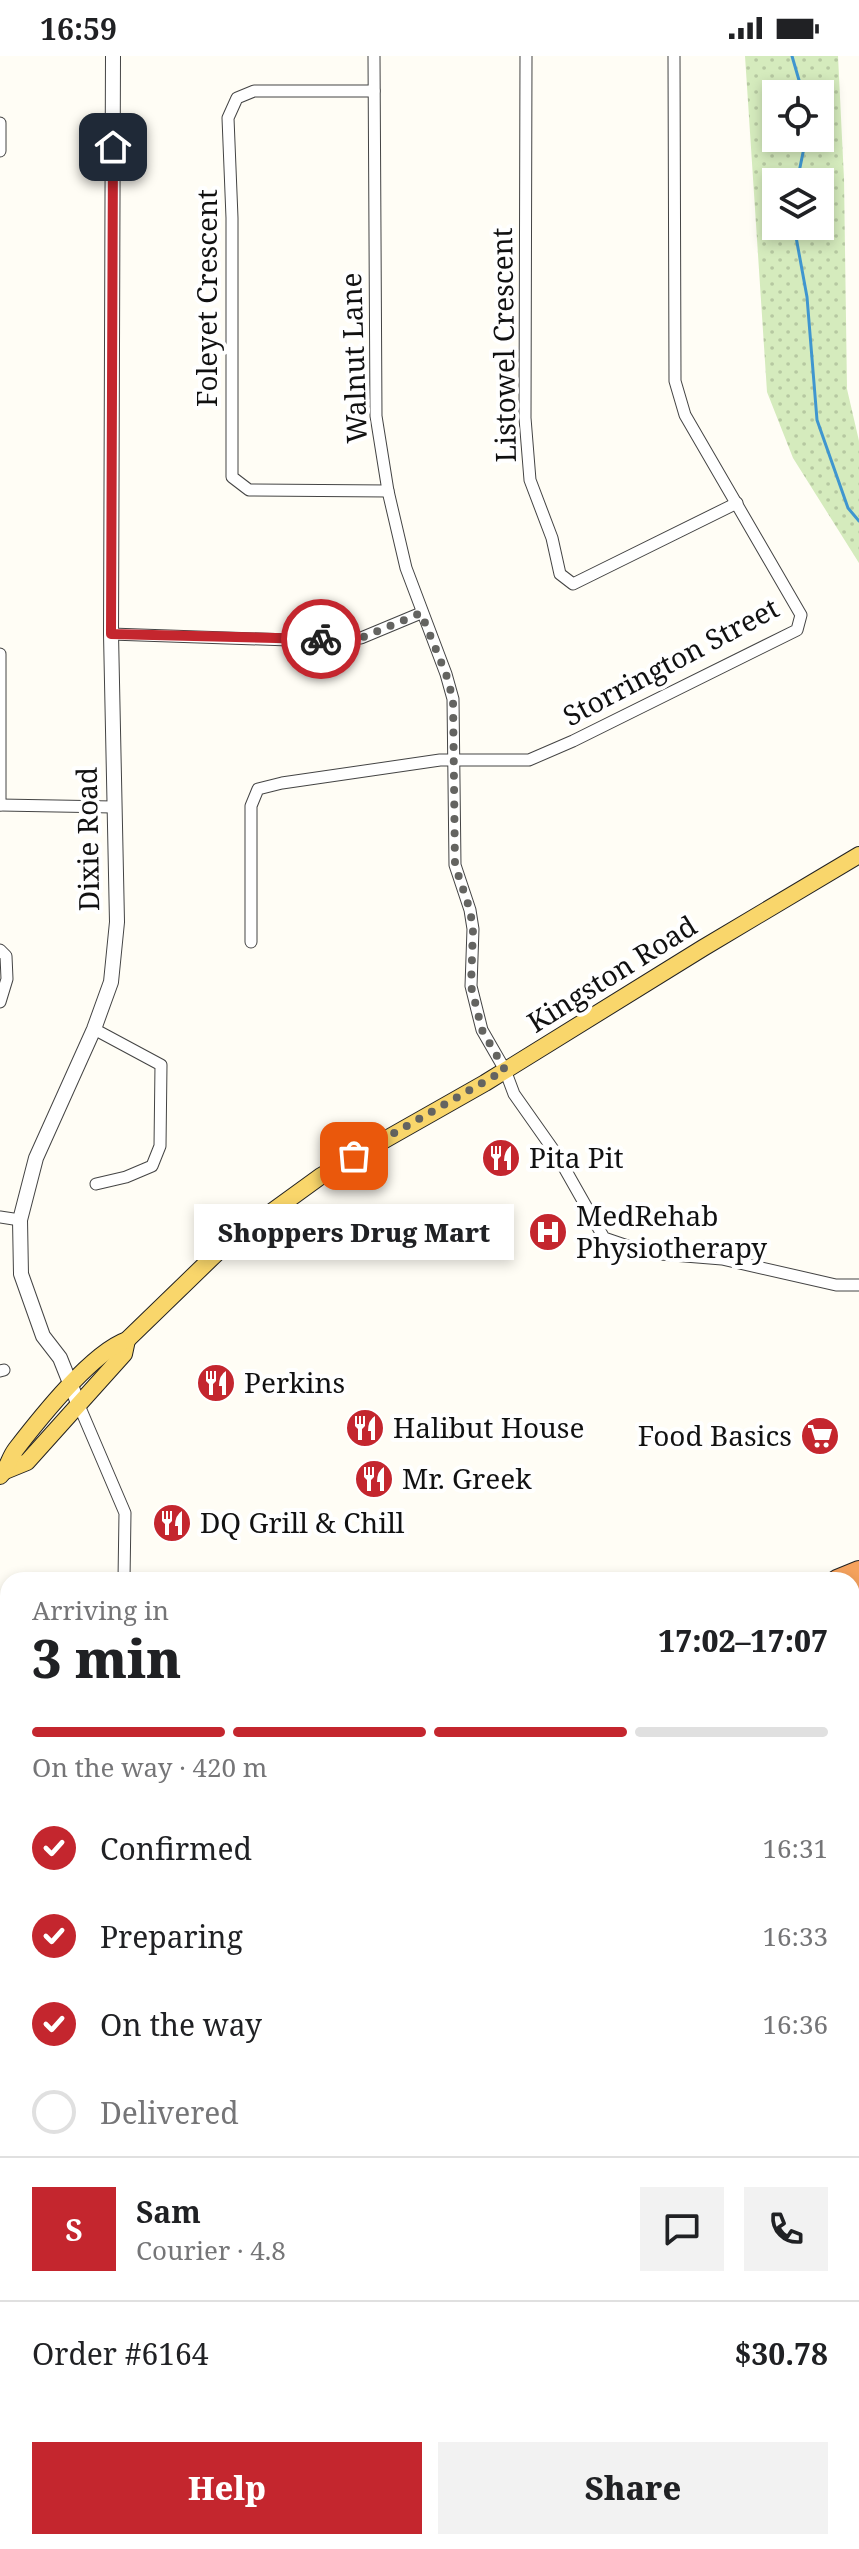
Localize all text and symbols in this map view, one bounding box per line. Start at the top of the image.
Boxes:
text: 16:59 [40,8,117,49]
map controls [762,80,834,240]
button: locate [762,80,834,152]
pin [79,113,147,181]
icon: home [91,125,135,169]
button: layers [762,168,834,240]
street label: Foleyet Crescent [187,189,225,407]
street label: Listowel Crescent [482,227,524,463]
street label: Walnut Lane [331,272,375,444]
street label: Storrington Street [556,588,785,734]
courier [281,599,361,679]
icon: bike [299,617,343,661]
street label: Dixie Road [67,767,107,911]
street label: Kingston Road [519,906,703,1040]
pin [320,1122,388,1190]
icon: bag [332,1134,376,1178]
restaurant icon: Pita Pit [480,1137,522,1179]
place label: Pita Pit [529,1138,624,1176]
place label: MedRehab Physiotherapy [576,1196,767,1266]
callout: Shoppers Drug Mart [194,1204,514,1260]
hospital icon: MedRehab Physiotherapy [527,1211,569,1253]
text: Shoppers Drug Mart [218,1214,490,1250]
restaurant icon: Perkins [195,1362,237,1404]
place label: Perkins [244,1363,345,1401]
restaurant icon: Halibut House [344,1407,386,1449]
place label: Halibut House [393,1408,584,1446]
supermarket icon: Food Basics [799,1415,841,1457]
place label: Food Basics [638,1416,792,1454]
restaurant icon: Mr. Greek [353,1458,395,1500]
place label: Mr. Greek [402,1459,532,1497]
restaurant icon: DQ Grill & Chill [151,1502,193,1544]
place label: DQ Grill & Chill [200,1503,405,1541]
text: Arriving in [32,1592,169,1628]
text: 17:02–17:07 [658,1620,828,1661]
text: 3 min [32,1622,181,1693]
text: On the way · 420 m [32,1749,267,1785]
icon: check [32,1826,76,1870]
text: Confirmed [100,1828,252,1869]
text: 16:31 [762,1830,828,1866]
icon: check [32,1914,76,1958]
text: Preparing [100,1916,243,1957]
text: 16:33 [762,1918,828,1954]
icon: check [32,2002,76,2046]
text: On the way [100,2004,262,2045]
text: 16:36 [762,2006,828,2042]
text: Delivered [100,2092,239,2133]
button: chat [640,2187,724,2271]
button: phone [744,2187,828,2271]
text: Sam [136,2191,201,2232]
text: S [65,2209,83,2250]
text: Courier · 4.8 [136,2232,286,2268]
text: Order #6164 [32,2333,209,2374]
text: $30.78 [734,2333,828,2374]
button: Help [32,2442,422,2534]
button: Share [438,2442,828,2534]

